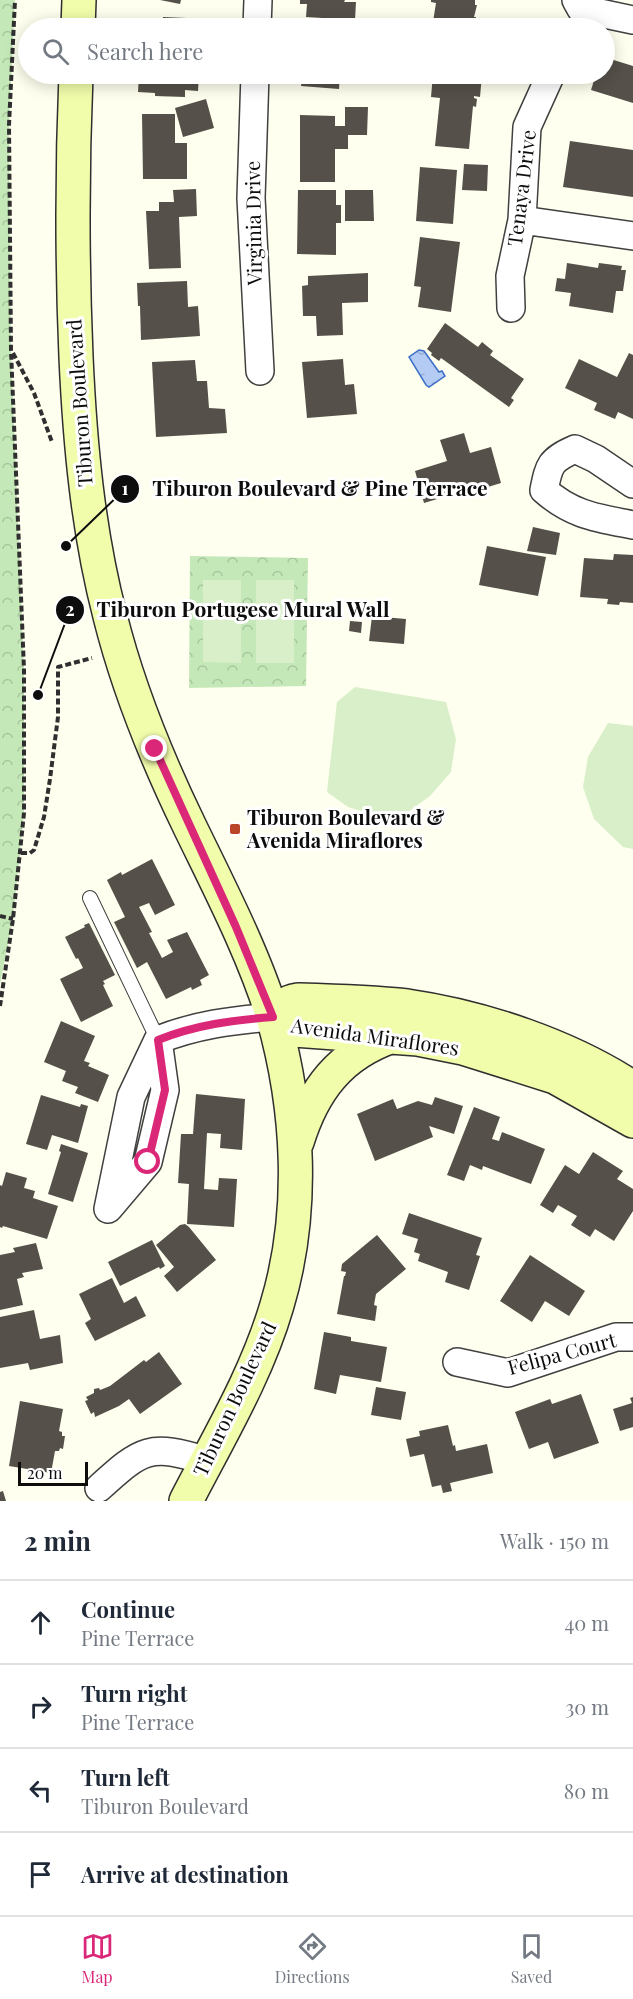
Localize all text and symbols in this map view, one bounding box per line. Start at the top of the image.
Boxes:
search box [18,18,615,84]
icon: search [39,35,72,68]
text: Search here [87,36,203,66]
street label: Tenaya Drive [500,128,541,248]
street label: Virginia Drive [238,160,267,287]
street label: Tiburon Boulevard [59,318,98,488]
callout: Tiburon Boulevard & Pine Terrace [110,469,500,508]
text: Tiburon Boulevard & Pine Terrace [152,473,488,501]
text: 1 [122,476,129,500]
callout: Tiburon Portugese Mural Wall [55,590,402,629]
text: Tiburon Portugese Mural Wall [96,594,390,622]
text: 2 [65,597,75,621]
route end [141,735,167,761]
place label: Tiburon Boulevard & Avenida Miraflores [246,803,445,853]
marker: Tiburon Boulevard & Avenida Miraflores [228,822,242,836]
street label: Avenida Miraflores [288,1010,461,1061]
route start [134,1148,160,1174]
street label: Tiburon Boulevard [186,1316,282,1480]
street label: Felipa Court [504,1325,620,1380]
scale bar [18,1459,88,1486]
text: 20 m [27,1462,62,1483]
text: 2 min [24,1523,91,1558]
text: Walk · 150 m [500,1527,609,1554]
text: Continue [81,1594,175,1624]
icon: ahead [24,1606,57,1639]
text: 40 m [564,1609,609,1636]
text: Pine Terrace [81,1624,194,1651]
text: Turn right [81,1678,187,1708]
icon: right [24,1690,57,1723]
text: 30 m [565,1693,609,1720]
text: Pine Terrace [81,1708,194,1735]
text: Turn left [81,1762,170,1792]
icon: left [24,1774,57,1807]
text: 80 m [564,1777,609,1804]
text: Tiburon Boulevard [81,1792,249,1819]
icon: arrive [24,1858,57,1891]
text: Arrive at destination [81,1859,289,1889]
tab: Map [81,1930,114,1987]
tab: Directions [275,1930,350,1987]
tab: Saved [511,1930,552,1987]

